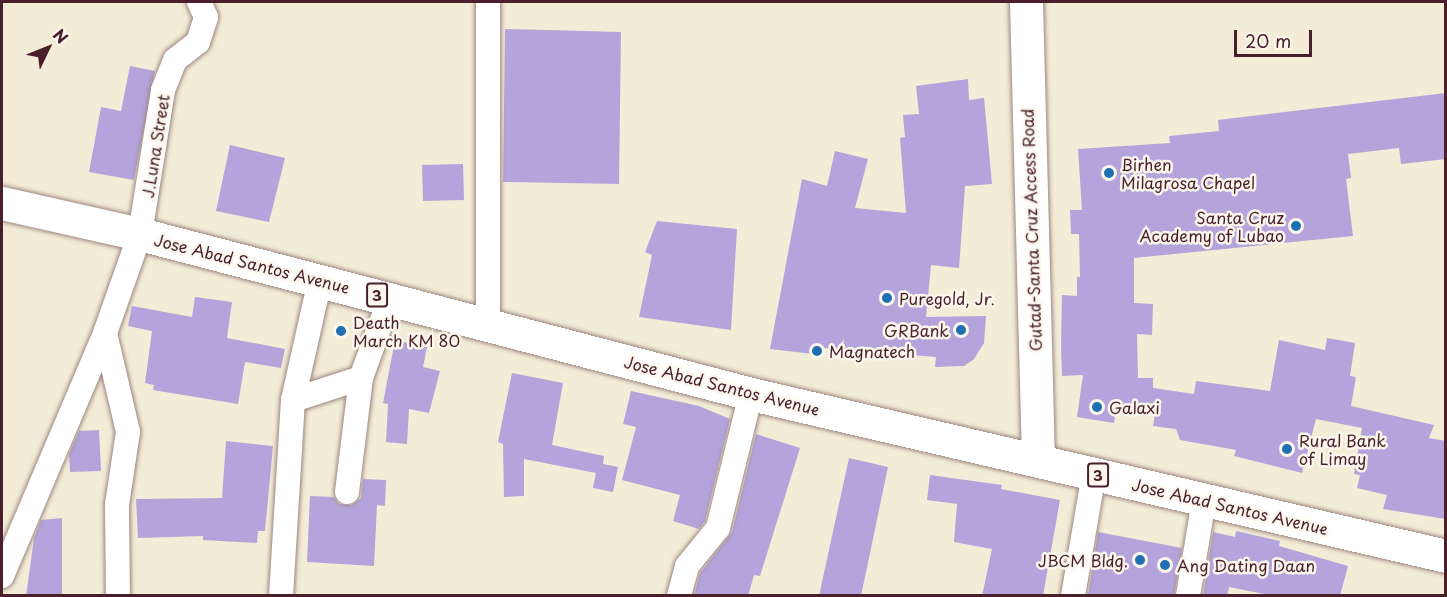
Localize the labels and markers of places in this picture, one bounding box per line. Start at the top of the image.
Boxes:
place label: Birhen Milagrosa Chapel [1121,154,1255,192]
marker: Birhen Milagrosa Chapel [1102,166,1116,180]
place label: Santa Cruz Academy of Lubao [1140,207,1284,245]
marker: Santa Cruz Academy of Lubao [1289,219,1303,233]
place label: Puregold, Jr. [899,288,995,308]
marker: Puregold, Jr. [880,291,894,305]
place label: Death March KM 80 [353,312,461,350]
place label: GRBank [884,320,949,340]
marker: GRBank [954,323,968,337]
marker: Death March KM 80 [334,324,348,338]
place label: Magnatech [829,341,915,361]
marker: Magnatech [810,344,824,358]
place label: Galaxi [1109,397,1160,417]
marker: Galaxi [1090,400,1104,414]
place label: Rural Bank of Limay [1299,430,1387,468]
marker: Rural Bank of Limay [1280,442,1294,456]
place label: JBCM Bldg. [1038,550,1128,570]
marker: JBCM Bldg. [1133,553,1147,567]
place label: Ang Dating Daan [1177,555,1314,575]
marker: Ang Dating Daan [1158,558,1172,572]

